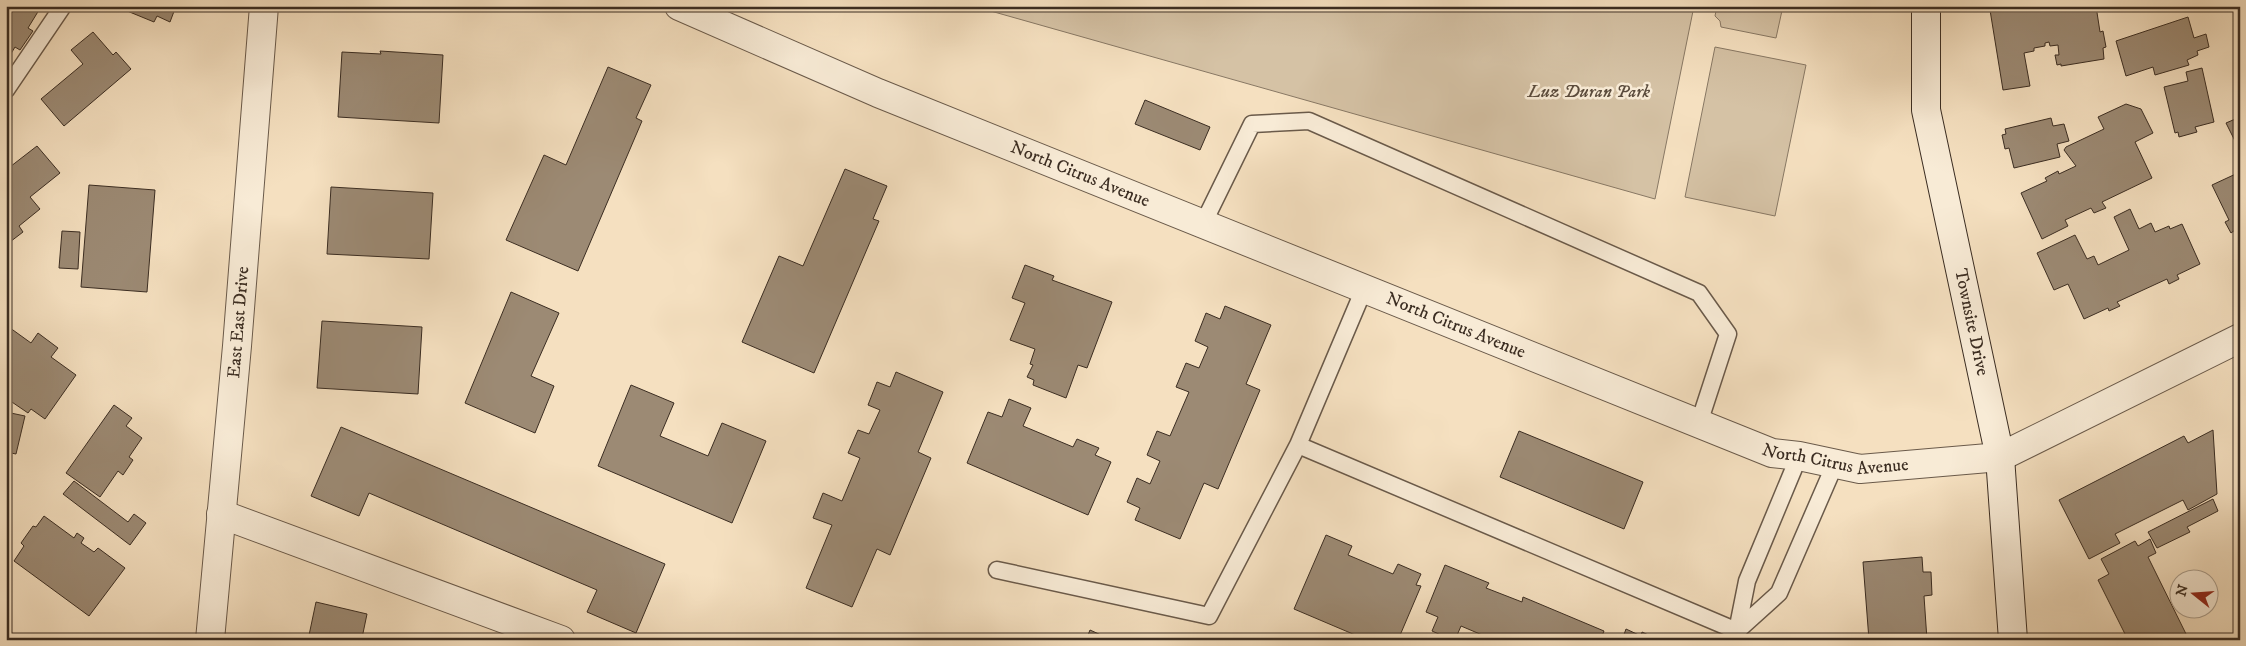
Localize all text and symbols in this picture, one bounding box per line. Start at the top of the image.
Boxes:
park label: Luz Duran Park [1527,81,1651,103]
street label: North Citrus Avenue [1007,136,1153,212]
street label: East East Drive [223,266,254,379]
street label: Townsite Drive [1949,267,1993,378]
street label: North Citrus Avenue [1383,288,1529,364]
street label: North Citrus Avenue [1758,439,1909,480]
north arrow [2168,568,2218,618]
text: N [2172,582,2193,599]

